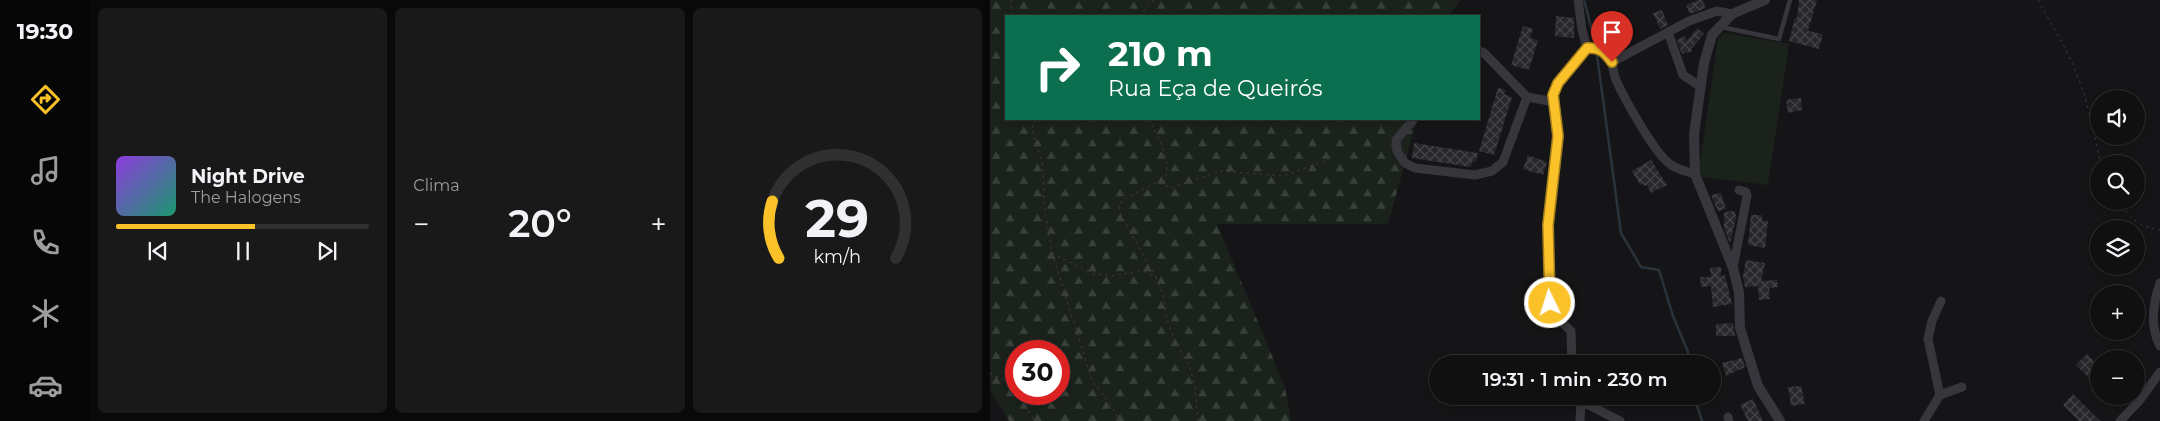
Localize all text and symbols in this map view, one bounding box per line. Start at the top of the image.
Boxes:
pin [1591,11,1633,62]
text: 19:30 [17,18,73,45]
icon: arrive [1598,18,1626,46]
text: 210 m [1108,32,1213,75]
icon: right [1025,35,1090,100]
text: Rua Eça de Queirós [1108,75,1323,102]
icon: directions [28,82,63,117]
map controls [2090,90,2145,405]
button: sound [2090,90,2145,145]
icon: music [28,153,63,188]
button: search [2090,155,2145,210]
text: Night Drive [191,165,305,188]
text: Clima [413,176,460,195]
text: 29 [805,187,869,250]
text: The Halogens [191,188,301,207]
text: 20° [508,200,572,247]
text: − [413,207,429,241]
text: + [651,207,667,241]
button: layers [2090,220,2145,275]
icon: phone [28,225,63,260]
icon: previous [144,237,172,265]
icon: pause [229,237,257,265]
icon: next [313,237,341,265]
text: km/h [814,246,861,267]
position arrow [1523,276,1575,328]
button: + [2090,285,2145,340]
icon: climate [28,296,63,331]
speed limit sign: 30 [1005,340,1070,405]
button: − [2090,350,2145,405]
icon: car [28,368,63,403]
text: 19:31 · 1 min · 230 m [1482,368,1668,391]

